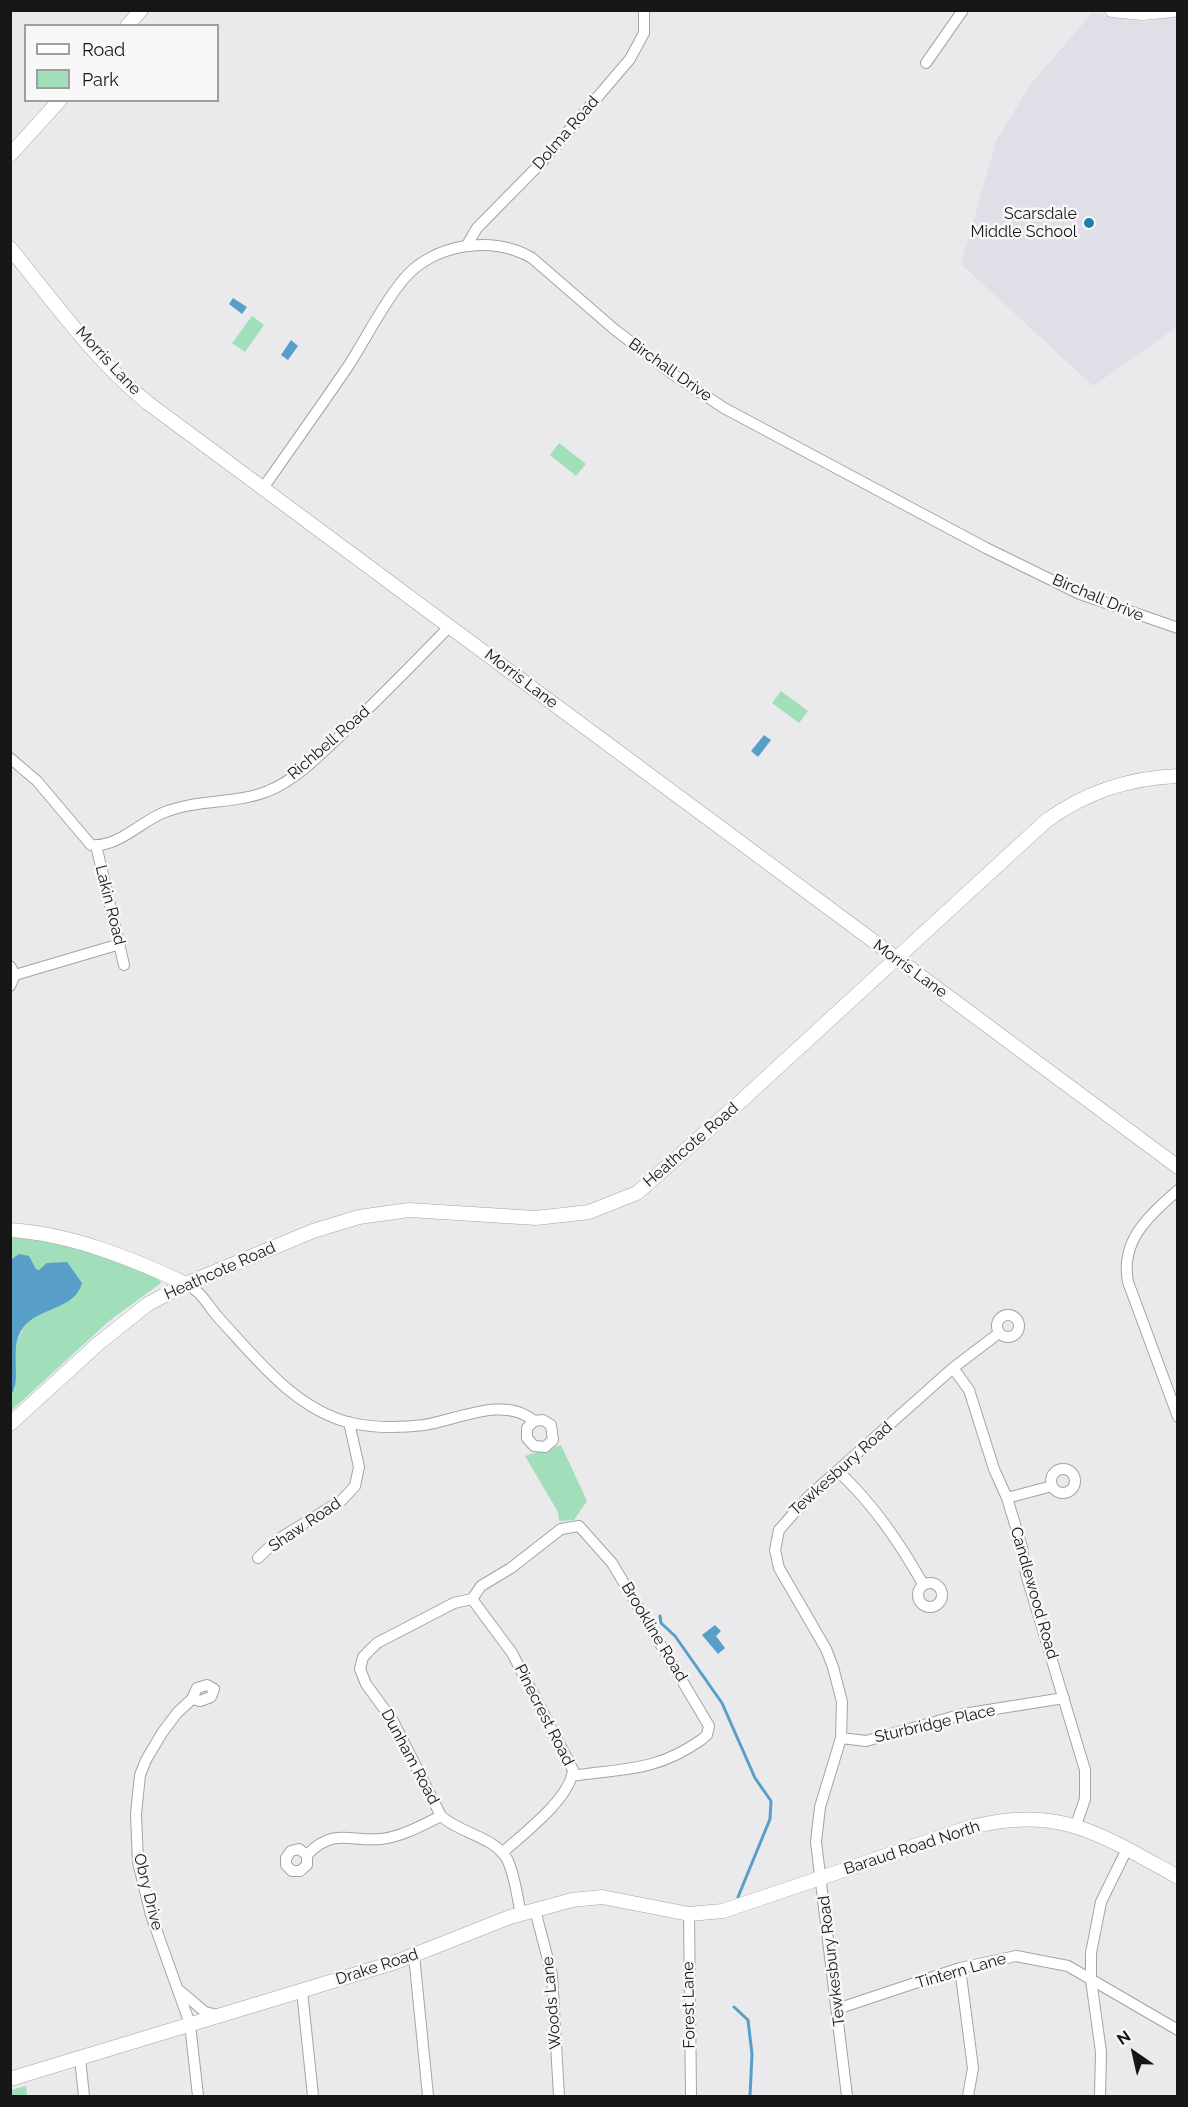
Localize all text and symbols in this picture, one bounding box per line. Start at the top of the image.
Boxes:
legend [24,24,219,102]
text: Road [82,39,125,60]
text: Park [82,69,119,90]
street label: Dolma Road [529,92,603,174]
place label: Scarsdale Middle School [971,204,1077,242]
marker: Scarsdale Middle School [1082,216,1096,230]
street label: Morris Lane [71,323,145,399]
street label: Birchall Drive [625,334,715,406]
street label: Birchall Drive [1049,570,1147,626]
street label: Morris Lane [481,645,561,713]
street label: Richbell Road [284,702,374,784]
street label: Lakin Road [91,863,129,947]
street label: Morris Lane [869,936,951,1002]
street label: Heathcote Road [640,1099,742,1191]
street label: Heathcote Road [161,1238,279,1304]
street label: Tewkesbury Road [786,1418,896,1520]
street label: Shaw Road [265,1494,345,1556]
street label: Candlewood Road [1006,1525,1062,1661]
street label: Brookline Road [617,1579,691,1685]
street label: Pinecrest Road [510,1661,578,1769]
street label: Sturbridge Place [873,1701,997,1747]
street label: Dunham Road [377,1706,443,1808]
street label: Baraud Road North [842,1817,982,1879]
street label: Obry Drive [129,1852,167,1932]
street label: Tewkesbury Road [814,1895,850,2027]
street label: Drake Road [333,1945,421,1989]
street label: Tintern Lane [914,1949,1008,1993]
street label: Woods Lane [538,1956,566,2050]
street label: Forest Lane [679,1961,699,2049]
north arrow [1104,2023,1164,2083]
text: N [1113,2026,1134,2049]

